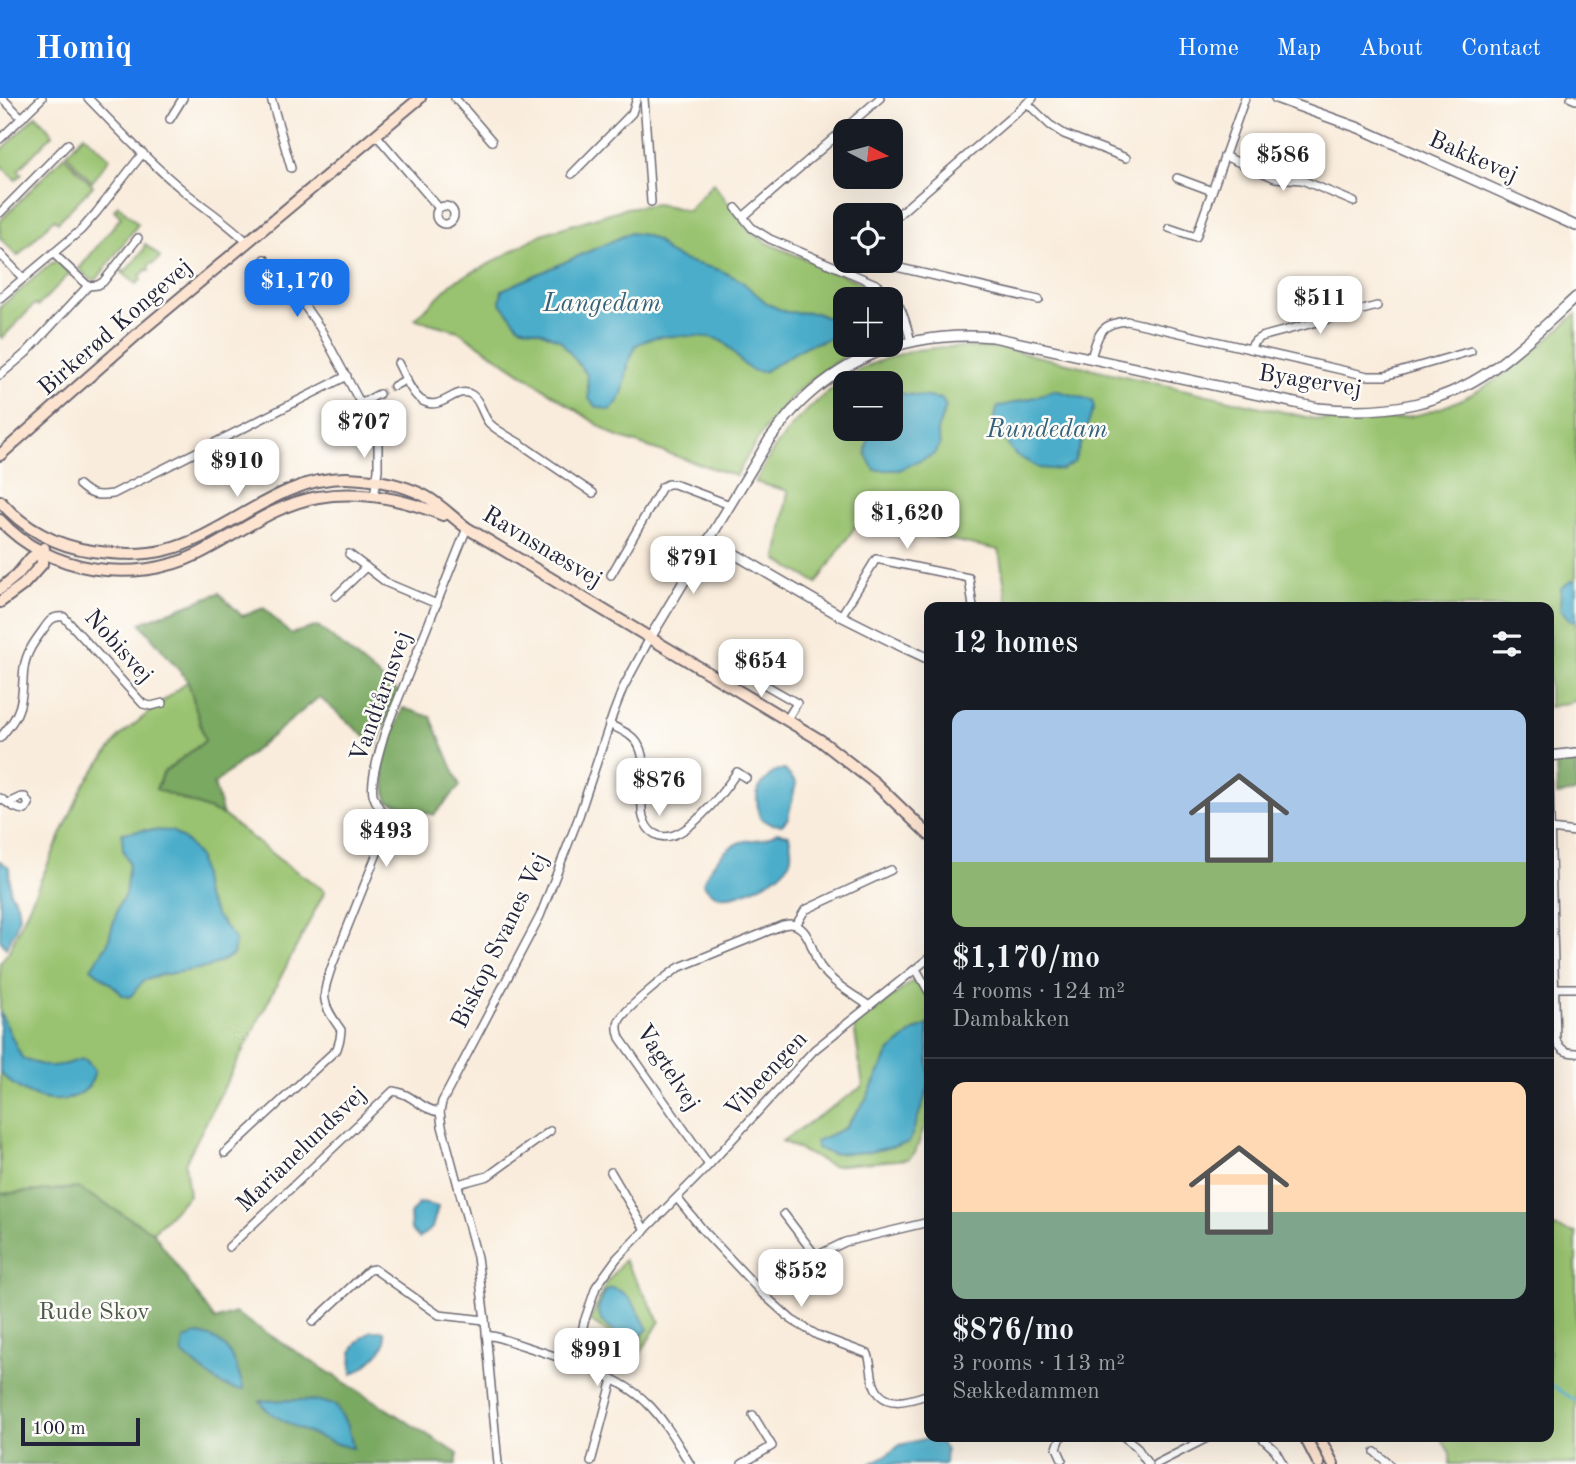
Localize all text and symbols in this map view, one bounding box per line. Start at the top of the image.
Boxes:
text: Homiq [35,33,132,66]
text: Home [1178,37,1239,61]
text: Map [1277,37,1321,61]
text: About [1359,37,1423,61]
text: Contact [1461,37,1541,61]
north arrow [833,119,903,189]
map controls [833,119,903,441]
street label: Bakkevej [1425,128,1521,188]
pin: $586 [1242,134,1324,193]
text: $586 [1256,144,1310,167]
button: locate [833,203,903,273]
street label: Birkerød Kongevej [35,255,197,401]
pin: $1,170 [240,260,354,319]
text: $1,170 [260,270,334,293]
pin: $511 [1279,276,1361,336]
button: + [833,287,903,357]
text: $511 [1293,287,1347,310]
water label: Langedam [542,291,661,317]
street label: Byagervej [1257,362,1363,402]
button: − [833,371,903,441]
pin: $707 [323,400,405,460]
text: $707 [337,411,391,434]
water label: Rundedam [985,417,1108,443]
pin: $910 [196,440,278,499]
text: $910 [210,450,264,473]
pin: $1,620 [850,491,964,551]
text: $1,620 [870,502,944,525]
street label: Ravnsnæsvej [478,503,606,593]
pin: $791 [652,536,734,596]
text: $791 [666,547,720,570]
street label: Nobisvej [79,606,157,688]
icon: filters [1488,625,1526,663]
street label: Vandtårnsvej [347,628,417,766]
text: 12 homes [952,629,1078,659]
pin: $654 [720,640,802,699]
text: $654 [734,650,788,673]
icon: home [1176,755,1302,881]
pin: $876 [618,758,700,818]
text: $876 [632,769,686,792]
pin: $493 [345,810,427,869]
text: $493 [359,820,413,843]
street label: Biskop Svanes Vej [448,850,554,1032]
text: $1,170/mo [952,944,1100,974]
text: 4 rooms · 124 m² [952,980,1125,1003]
text: Dambakken [952,1008,1070,1031]
street label: Vagtelvej [630,1021,704,1115]
street label: Vibeengen [721,1027,813,1123]
street label: Marianelundsvej [233,1082,371,1218]
icon: home [1176,1127,1302,1253]
pin: $552 [760,1250,842,1309]
text: $552 [774,1260,828,1283]
park label: Rude Skov [38,1301,150,1325]
text: $876/mo [952,1316,1074,1346]
pin: $991 [556,1328,638,1388]
text: $991 [570,1339,624,1362]
text: 3 rooms · 113 m² [952,1352,1125,1375]
text: Sækkedammen [952,1380,1100,1403]
scale bar [21,1415,140,1447]
text: 100 m [32,1420,85,1439]

